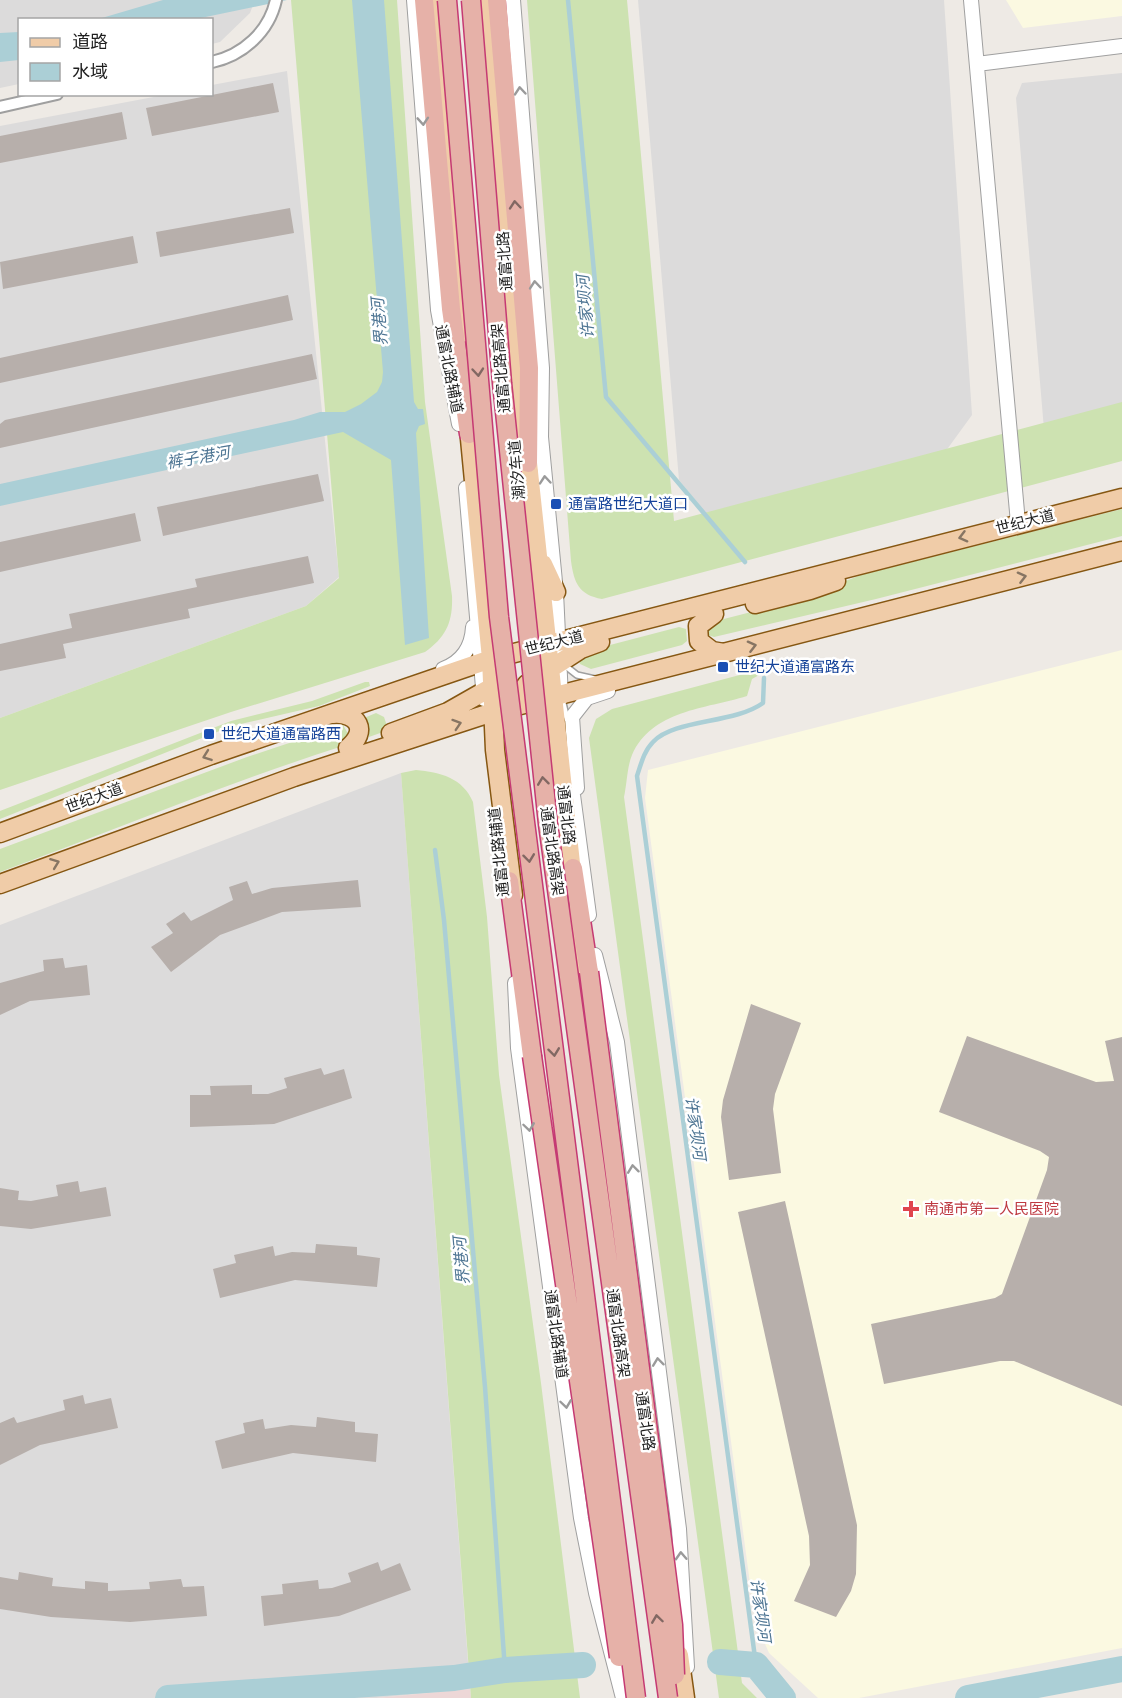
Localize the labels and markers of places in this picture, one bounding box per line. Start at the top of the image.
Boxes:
place label: 通富路世纪大道口 [568,494,688,512]
marker: 通富路世纪大道口 [549,497,563,511]
place label: 世纪大道通富路东 [735,657,855,675]
marker: 世纪大道通富路东 [716,660,730,674]
place label: 世纪大道通富路西 [221,724,341,742]
marker: 世纪大道通富路西 [202,727,216,741]
place label: 南通市第一人民医院 [924,1199,1059,1217]
marker: 南通市第一人民医院 [902,1200,920,1218]

